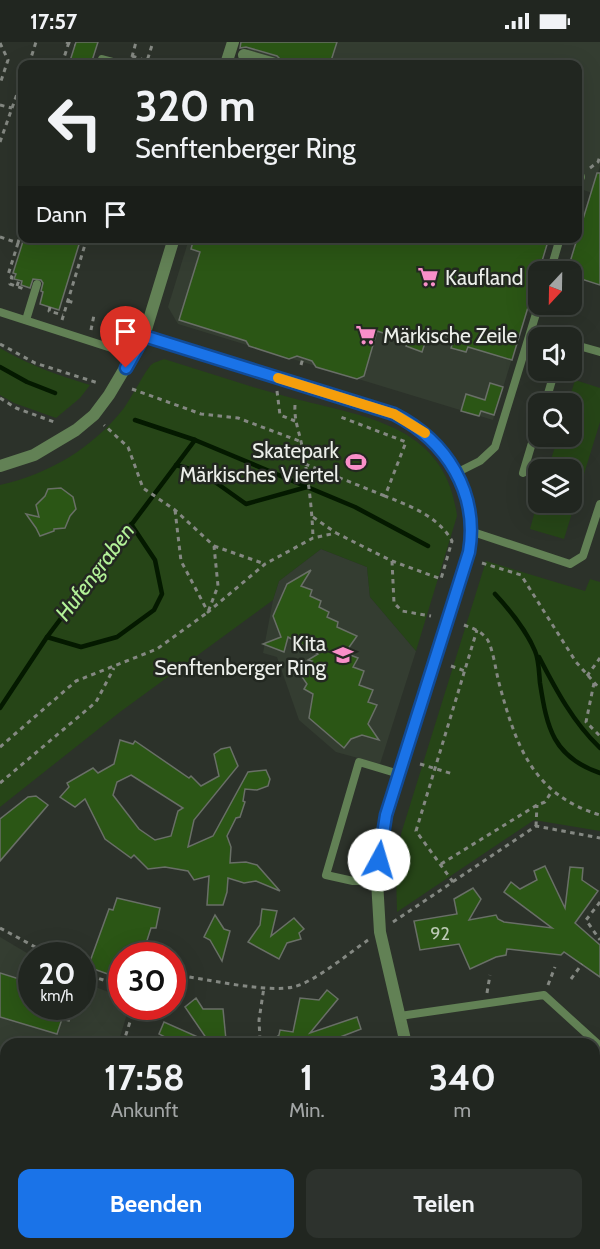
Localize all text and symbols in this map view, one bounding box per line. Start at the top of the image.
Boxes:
text: 17:57 [30,8,77,35]
text: 320 m [135,80,255,132]
icon: left [36,84,114,162]
text: Senftenberger Ring [135,132,356,165]
icon: arrive [99,198,132,231]
text: Dann [36,201,87,228]
north arrow [528,261,582,315]
map controls [528,261,582,513]
supermarket icon: Kaufland [416,265,440,289]
place label: Kaufland [445,265,523,290]
pin [100,306,151,368]
icon: arrive [109,315,142,348]
supermarket icon: Märkische Zeile [354,323,378,347]
place label: Märkische Zeile [383,323,518,348]
button: sound [528,327,582,381]
button: search [528,393,582,447]
place label: Skatepark Märkisches Viertel [179,438,340,487]
sports icon: Skatepark Märkisches Viertel [344,450,368,474]
button: layers [528,459,582,513]
water label: Hufengraben [50,518,140,626]
place label: Kita Senftenberger Ring [154,631,327,680]
school or university icon: Kita Senftenberger Ring [331,643,355,667]
position arrow [347,828,411,892]
house number: 92 [430,923,450,945]
speed limit sign: 30 [108,942,186,1020]
text: 20 [38,955,76,992]
text: km/h [41,987,73,1005]
text: 17:58 [104,1055,185,1099]
text: 1 [300,1055,313,1099]
text: 340 [429,1055,496,1099]
text: Ankunft [111,1098,178,1122]
text: Min. [289,1098,325,1122]
text: m [453,1098,471,1122]
button: Beenden [18,1169,294,1238]
button: Teilen [306,1169,582,1238]

